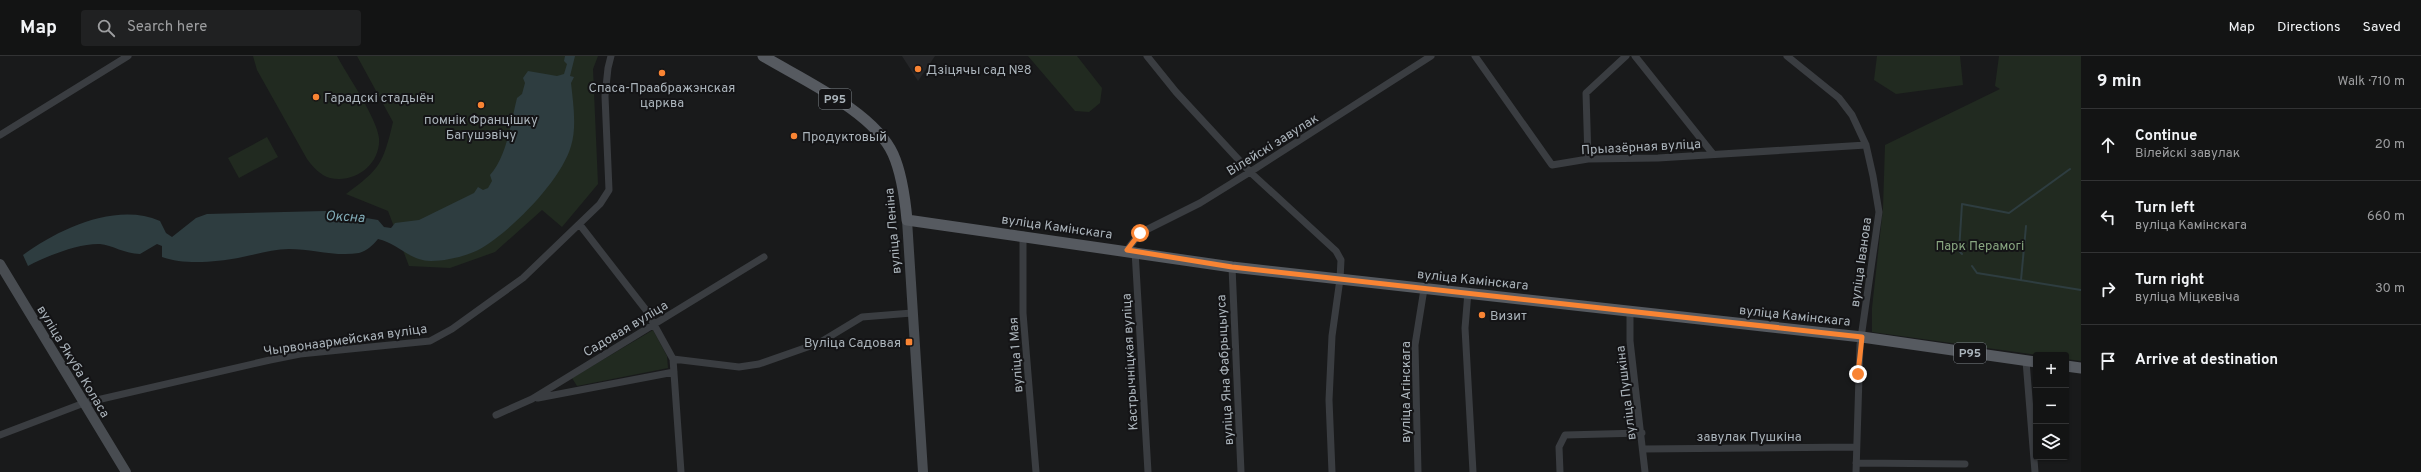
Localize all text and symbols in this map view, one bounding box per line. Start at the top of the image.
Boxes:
search box [81,10,361,46]
text: Map [20,16,57,40]
icon: search [95,17,117,39]
text: Search here [127,18,207,37]
text: Map [2229,19,2255,36]
text: Directions [2277,19,2341,36]
text: Saved [2363,19,2401,36]
place label: Дзіцячы сад №8 [926,63,1032,79]
marker: Дзіцячы сад №8 [913,64,923,74]
marker: Спаса-Праабражэнская царква [657,68,667,78]
text: 9 min [2097,71,2141,93]
text: Walk · 710 m [2337,74,2405,90]
place label: Спаса-Праабражэнская царква [589,81,735,112]
road number: Р95 [819,89,851,109]
place label: Гарадскі стадыён [324,91,434,107]
marker: Гарадскі стадыён [311,92,321,102]
marker: помнік Францішку Багушэвічу [476,100,486,110]
street label: Вілейскі завулак [1224,111,1322,180]
place label: помнік Францішку Багушэвічу [424,113,538,144]
text: Continue [2135,127,2197,146]
place label: Продуктовый [802,130,887,146]
marker: Продуктовый [789,131,799,141]
icon: ahead [2097,134,2119,156]
street label: Прыазёрная вуліца [1581,137,1701,159]
text: 20 m [2375,137,2405,153]
text: Вілейскі завулак [2135,146,2240,162]
street label: вуліца Леніна [882,187,906,274]
text: Turn left [2135,199,2195,218]
icon: left [2097,206,2119,228]
water label: Оксна [325,208,366,227]
text: 660 m [2367,209,2405,225]
street label: вуліца Камінскага [1000,212,1113,244]
street label: вуліца Іванова [1848,216,1876,308]
text: вуліца Камінскага [2135,218,2247,234]
route start [1131,224,1149,242]
park label: Парк Перамогі [1936,239,2024,255]
street label: вуліца Камінскага [1416,267,1529,295]
text: Turn right [2135,271,2204,290]
icon: right [2097,278,2119,300]
text: 30 m [2375,281,2405,297]
text: вуліца Міцкевіча [2135,290,2240,306]
street label: Кастрычніцкая вуліца [1119,293,1143,431]
street label: вуліца Яна Фабрыцыуса [1214,294,1238,446]
street label: Садовая вуліца [581,298,671,361]
street label: вуліца Якуба Коласа [32,303,112,421]
street label: вуліца Камінскага [1738,303,1851,331]
place label: Визит [1490,309,1527,325]
marker: Визит [1477,310,1487,320]
street label: вуліца 1 Мая [1006,317,1028,393]
street label: Чырвонаармейская вуліца [262,322,428,360]
place label: Вуліца Садовая [804,336,901,352]
marker: Вуліца Садовая [904,337,914,347]
street label: вуліца Агінскага [1399,341,1415,443]
road number: Р95 [1954,343,1986,363]
street label: вуліца Пушкіна [1613,345,1641,441]
icon: arrive [2097,350,2119,372]
text: Arrive at destination [2135,351,2278,370]
map controls [2033,352,2069,460]
button: + [2033,352,2069,388]
route end [1849,365,1867,383]
button: − [2033,388,2069,424]
button: layers [2033,424,2069,460]
street label: завулак Пушкіна [1696,430,1802,446]

